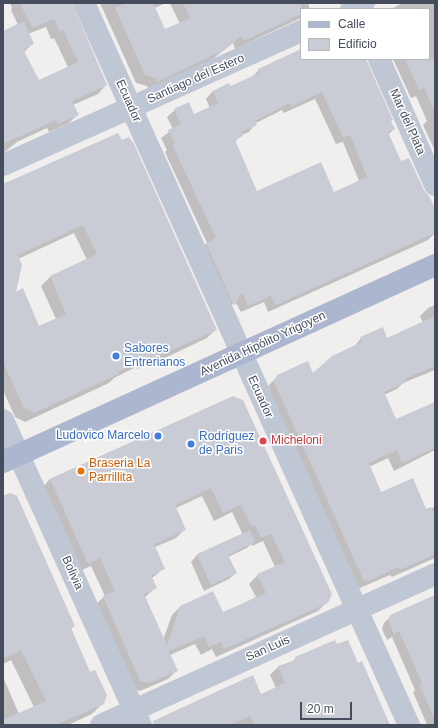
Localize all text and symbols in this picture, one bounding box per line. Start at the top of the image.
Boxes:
legend [300,8,430,60]
text: Calle [338,17,365,31]
text: Edificio [338,37,377,51]
street label: Santiago del Estero [145,51,247,107]
street label: Ecuador [112,78,144,124]
street label: Mar del Plata [386,87,428,157]
street label: Avenida Hipólito Yrigoyen [198,308,328,380]
place label: Sabores Entrerianos [124,342,185,370]
marker: Sabores Entrerianos [111,351,121,361]
street label: Ecuador [244,374,276,420]
place label: Ludovico Marcelo [56,429,150,443]
place label: Rodríguez de Paris [199,430,254,458]
marker: Ludovico Marcelo [153,431,163,441]
place label: Micheloni [271,434,322,448]
marker: Micheloni [258,436,268,446]
marker: Rodríguez de Paris [186,439,196,449]
place label: Braseria La Parrillita [89,457,150,485]
marker: Braseria La Parrillita [76,466,86,476]
street label: Bolivia [58,554,86,592]
street label: San Luis [244,633,292,665]
scale bar [302,694,354,720]
text: 20 m [307,702,334,716]

